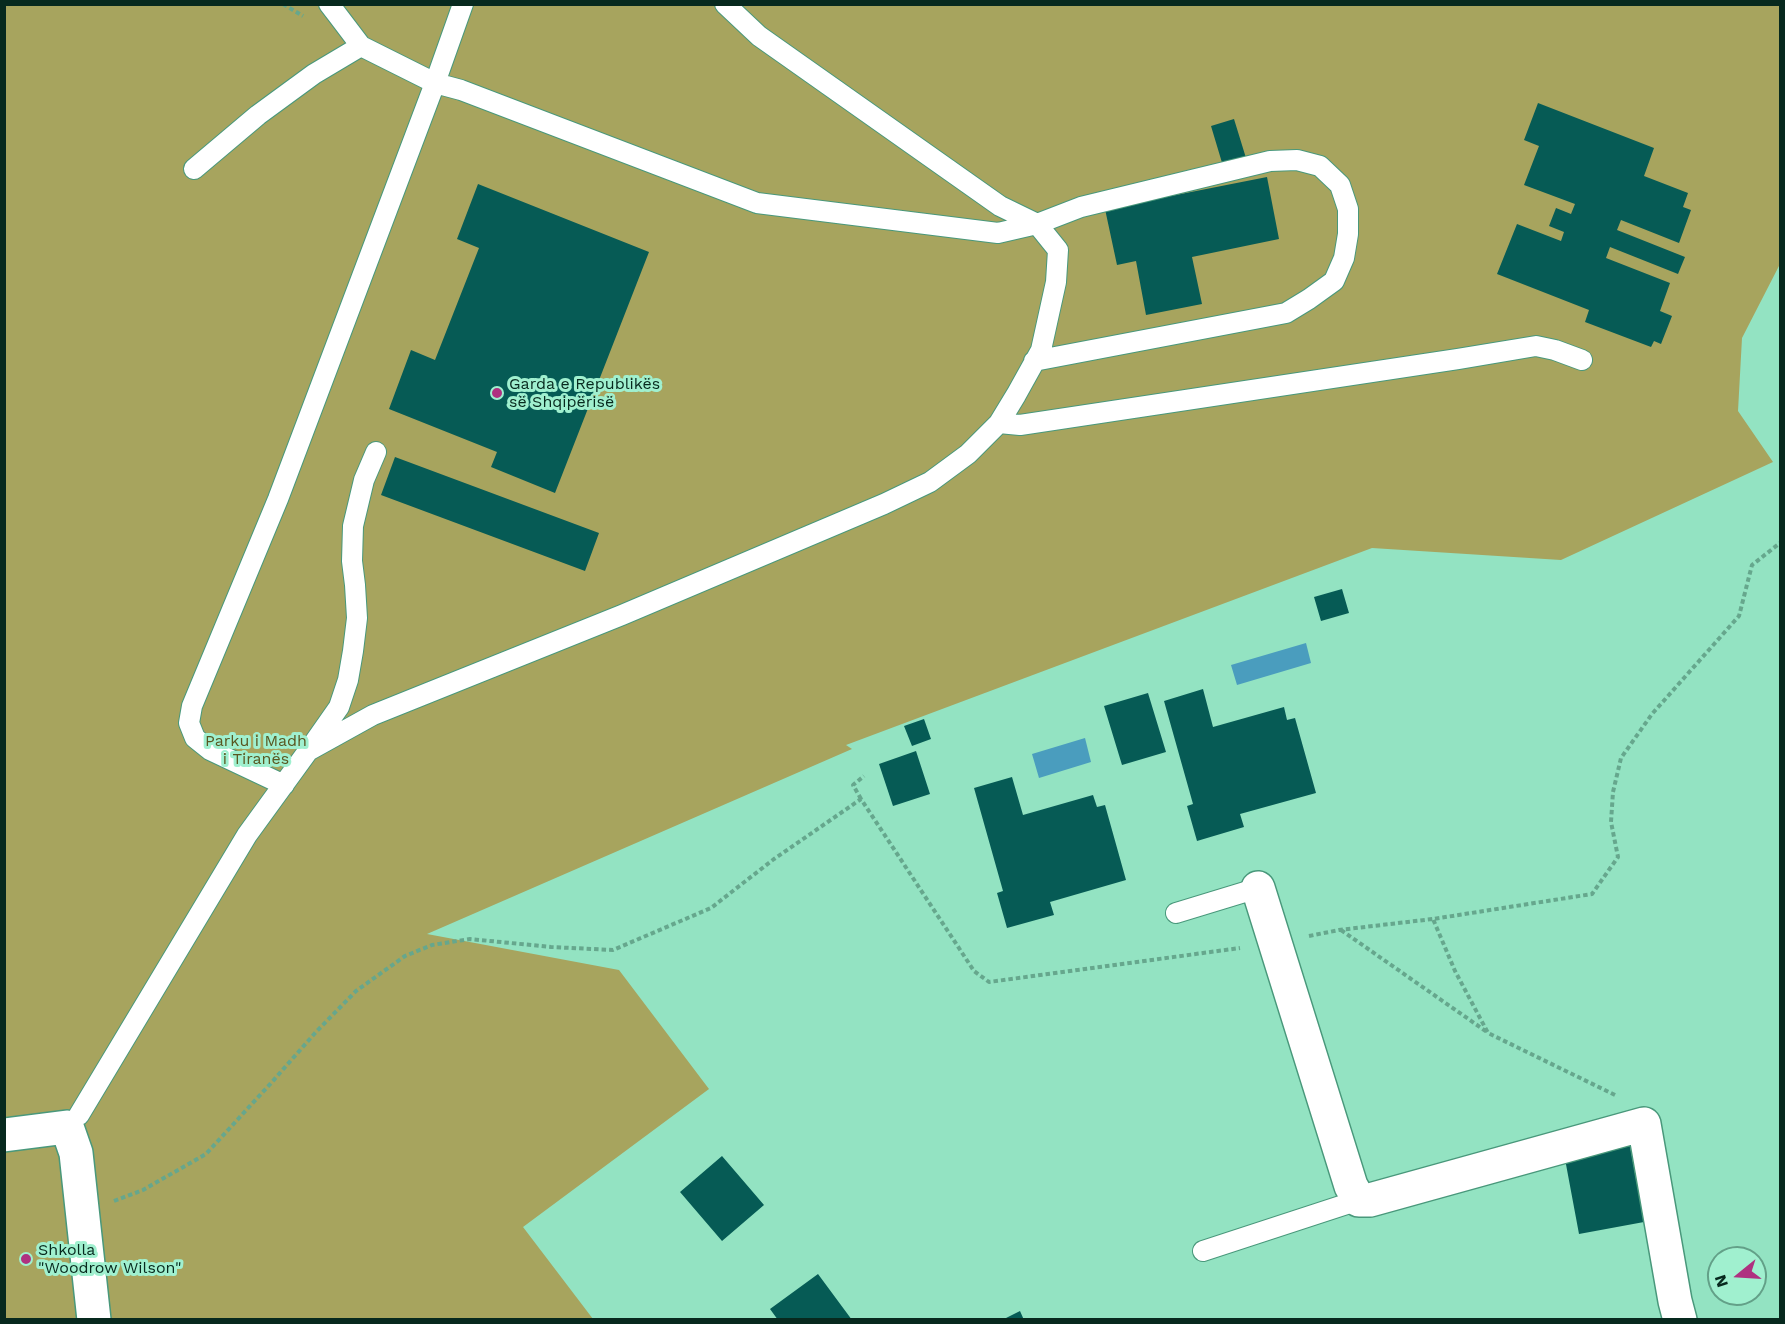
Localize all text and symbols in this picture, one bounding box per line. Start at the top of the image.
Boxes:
place label: Garda e Republikës së Shqipërisë [509,374,660,412]
marker: Garda e Republikës së Shqipërisë [490,386,504,400]
park label: Parku i Madh i Tiranës [205,731,307,769]
place label: Shkolla "Woodrow Wilson" [38,1240,181,1278]
north arrow [1707,1246,1767,1306]
marker: Shkolla "Woodrow Wilson" [19,1252,33,1266]
text: N [1710,1273,1732,1290]

